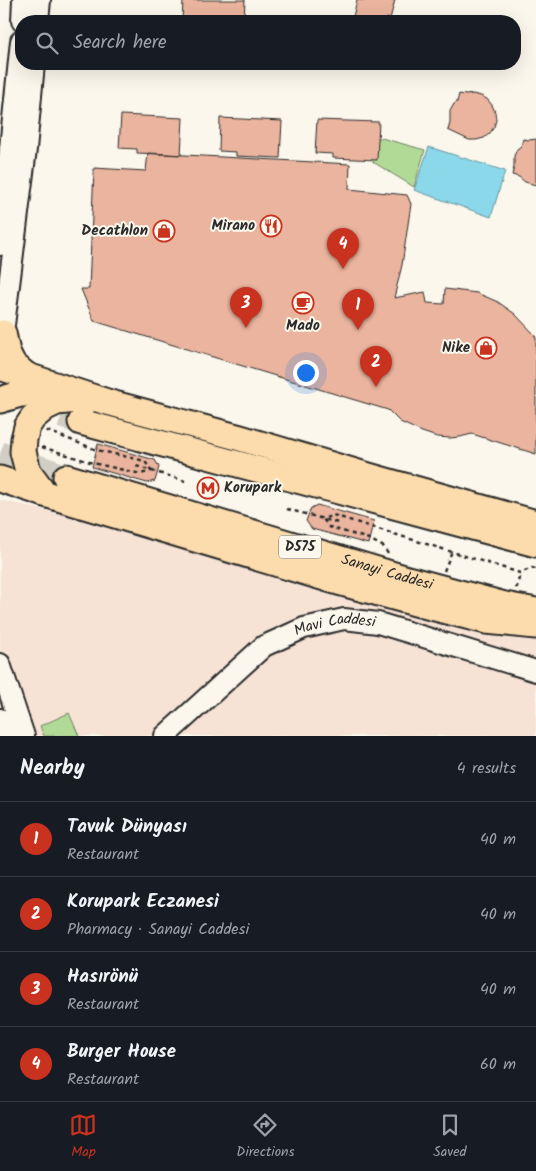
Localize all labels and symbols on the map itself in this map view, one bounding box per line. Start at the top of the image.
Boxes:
place label: Mirano [212,214,255,238]
restaurant icon: Mirano [259,214,283,238]
place label: Decathlon [81,219,148,243]
shop icon: Decathlon [152,219,176,243]
pin: 4 [327,228,359,269]
pin: 3 [230,287,262,328]
pin: 1 [342,289,374,330]
cafe icon: Mado [291,291,315,315]
place label: Mado [286,314,320,338]
place label: Nike [442,336,471,360]
shop icon: Nike [474,336,498,360]
pin: 2 [360,346,392,387]
your location [293,360,319,386]
metro station icon: Korupark [196,476,220,500]
place label: Korupark [224,476,282,500]
road number: D575 [279,536,321,558]
street label: Sanayi Caddesi [338,548,437,598]
street label: Mavi Caddesi [290,607,378,643]

